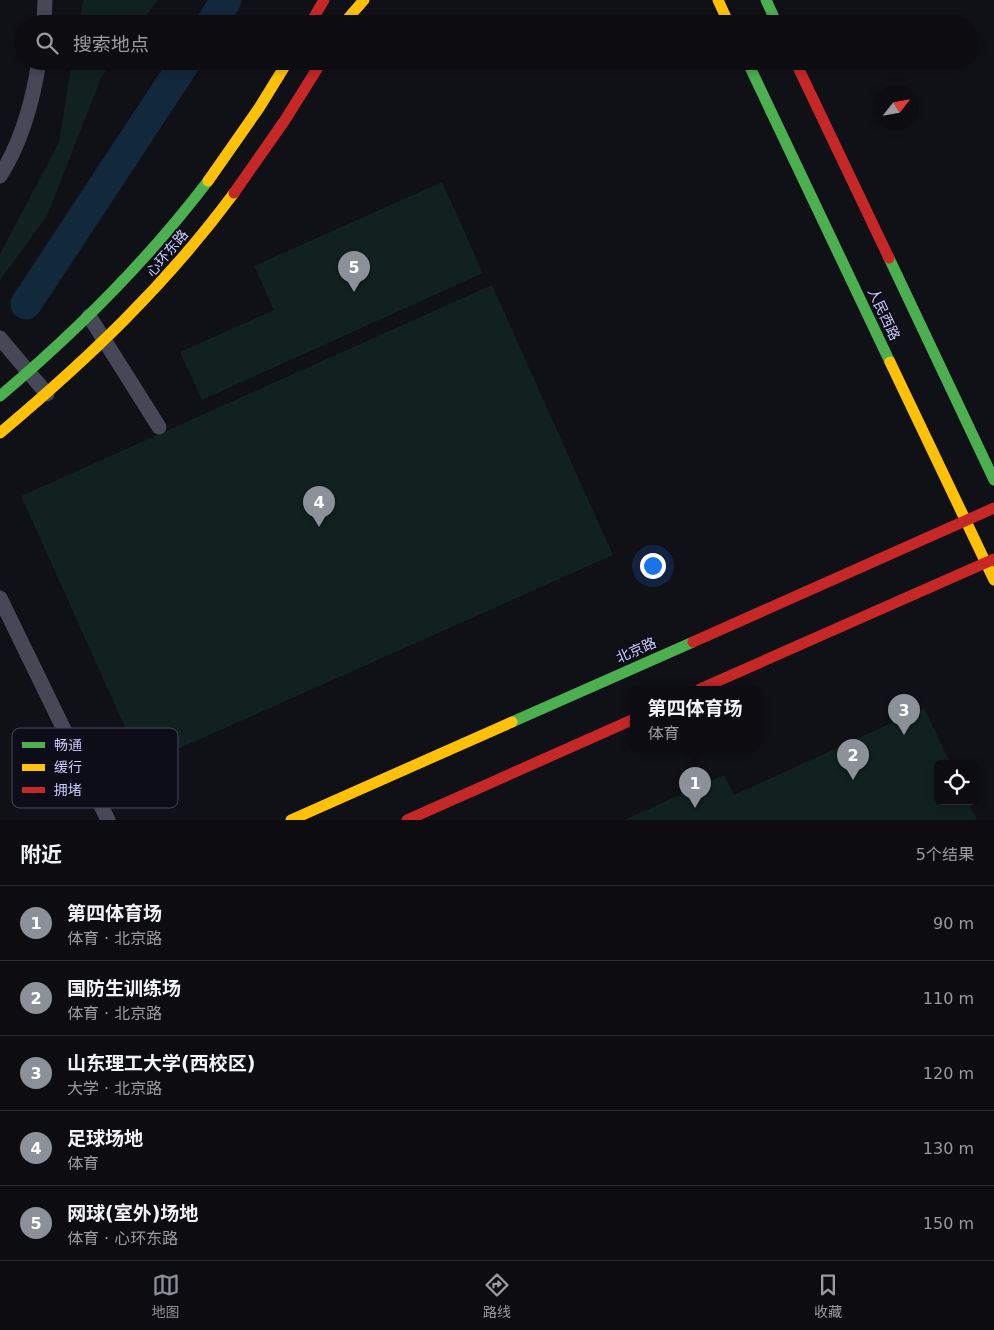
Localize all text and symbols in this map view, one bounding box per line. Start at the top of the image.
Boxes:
search box [15,15,979,70]
icon: search [33,29,61,57]
text: 搜索地点 [73,33,149,55]
north arrow [874,85,919,130]
street label: 心环东路 [143,226,191,280]
pin: 5 [338,251,370,292]
street label: 人民西路 [865,285,903,343]
pin: 4 [303,486,335,527]
your location [640,553,666,579]
street label: 北京路 [614,634,658,666]
popup [630,686,760,751]
pin: 3 [888,694,920,735]
text: 第四体育场 [647,697,743,719]
text: 体育 [647,724,680,743]
legend [12,728,178,808]
text: 畅通 [54,737,82,753]
pin: 2 [837,739,869,780]
text: 缓行 [54,759,82,775]
map controls [934,760,979,805]
button: locate [934,760,979,805]
pin: 1 [679,767,711,808]
text: 拥堵 [54,782,82,798]
text: 附近 [20,843,62,867]
text: 5个结果 [916,845,974,864]
text: 第四体育场 [67,902,162,924]
text: 1 [30,914,42,933]
text: 90 m [933,914,974,933]
text: 体育 · 北京路 [67,929,162,948]
text: 国防生训练场 [67,977,181,999]
text: 2 [30,989,42,1008]
text: 110 m [923,989,974,1008]
text: 体育 · 北京路 [67,1004,162,1023]
text: 山东理工大学(西校区) [67,1052,255,1074]
text: 3 [30,1064,42,1083]
text: 120 m [923,1064,974,1083]
text: 大学 · 北京路 [67,1079,162,1098]
text: 足球场地 [67,1127,143,1149]
text: 4 [30,1139,42,1158]
text: 130 m [923,1139,974,1158]
text: 体育 [67,1154,99,1173]
text: 网球(室外)场地 [67,1202,198,1224]
text: 5 [30,1214,42,1233]
text: 150 m [923,1214,974,1233]
text: 体育 · 心环东路 [67,1229,178,1248]
tab: 地图 [152,1271,180,1321]
tab: 路线 [483,1271,511,1321]
tab: 收藏 [814,1271,842,1321]

